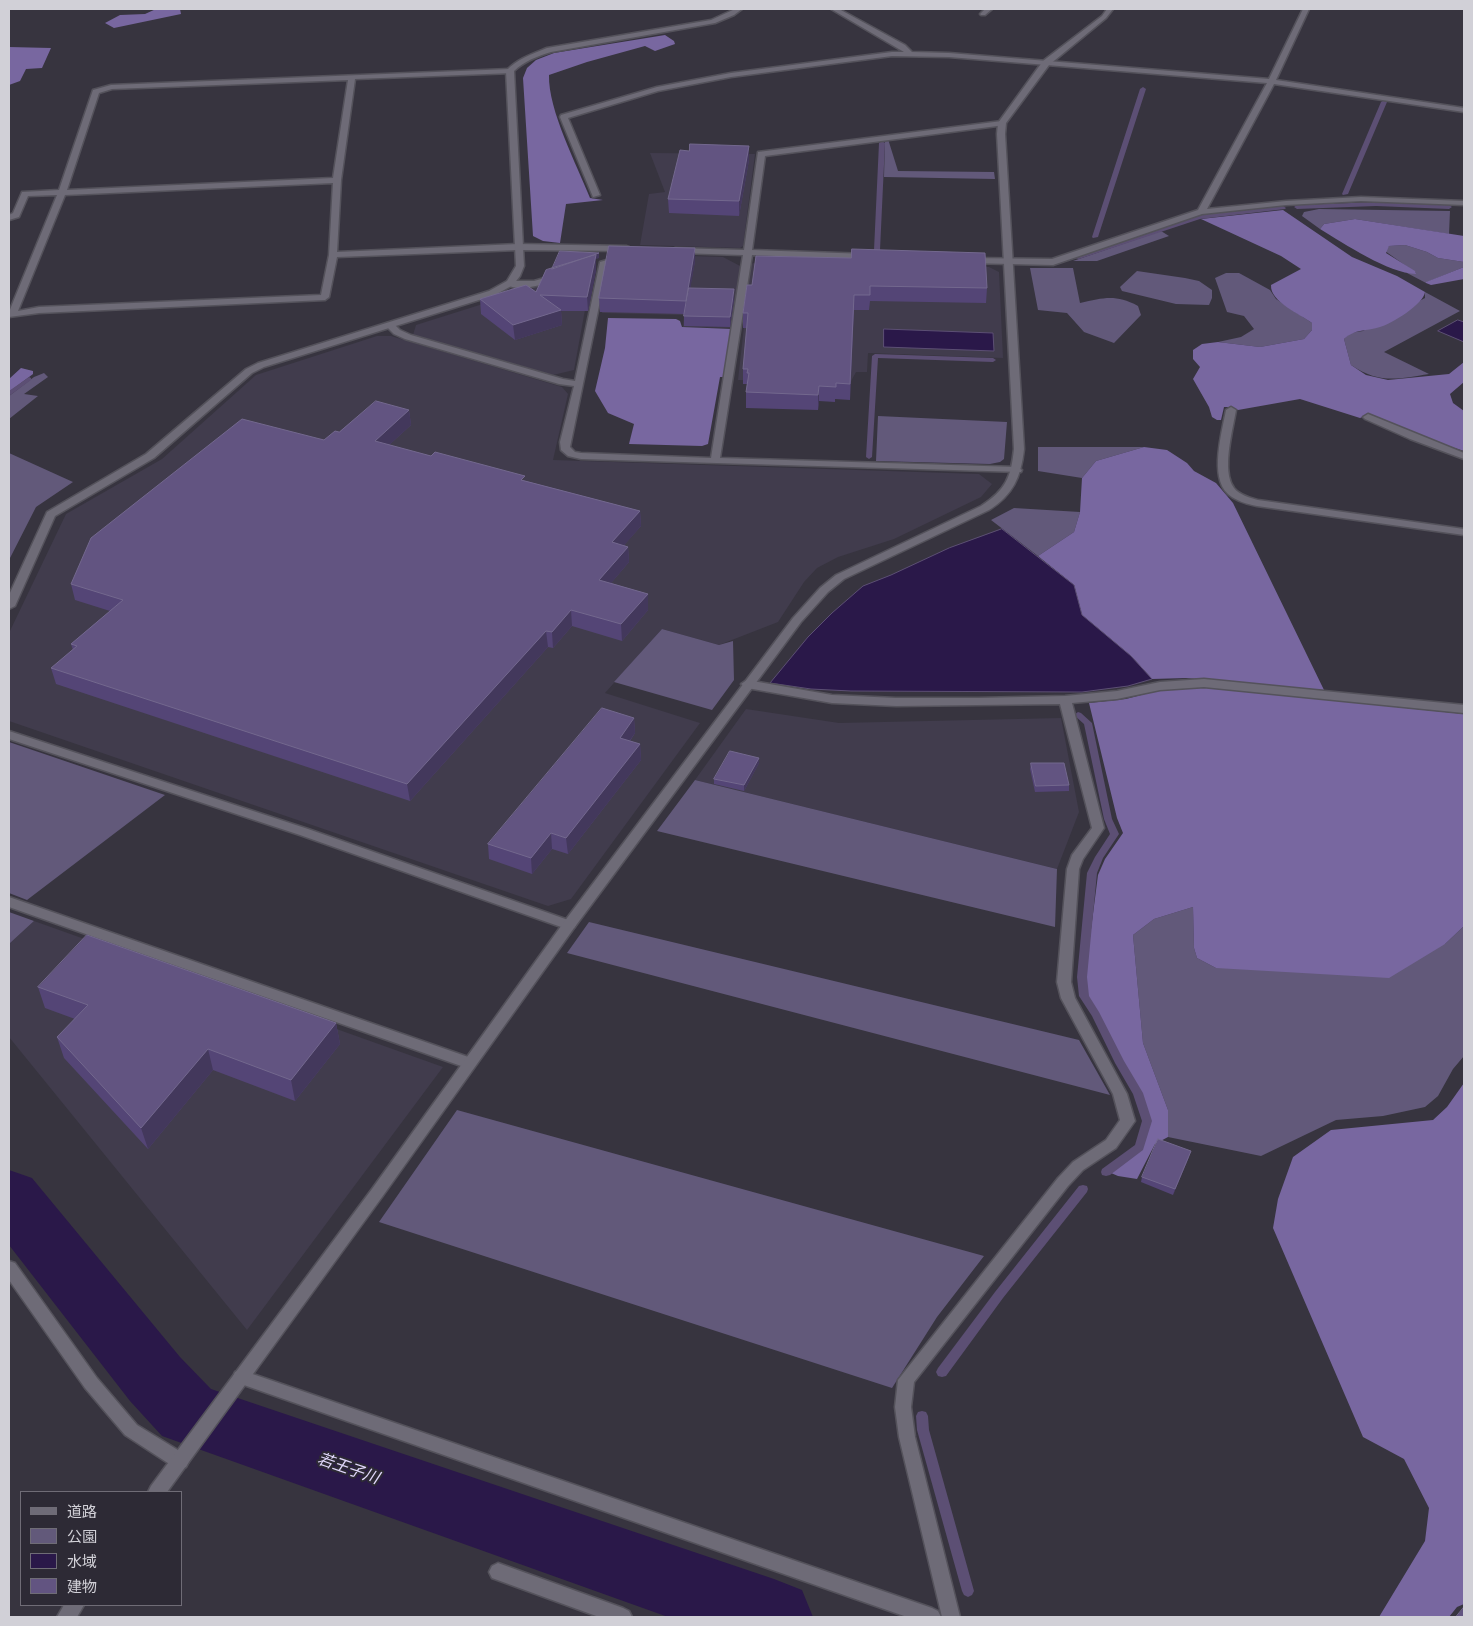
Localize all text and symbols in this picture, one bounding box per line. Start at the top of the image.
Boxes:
water label: 若王子川 [315,1450,381,1488]
legend [20,1491,182,1606]
text: 道路 [67,1501,97,1521]
text: 公園 [67,1526,97,1546]
text: 水域 [67,1551,97,1571]
text: 建物 [67,1576,97,1596]

